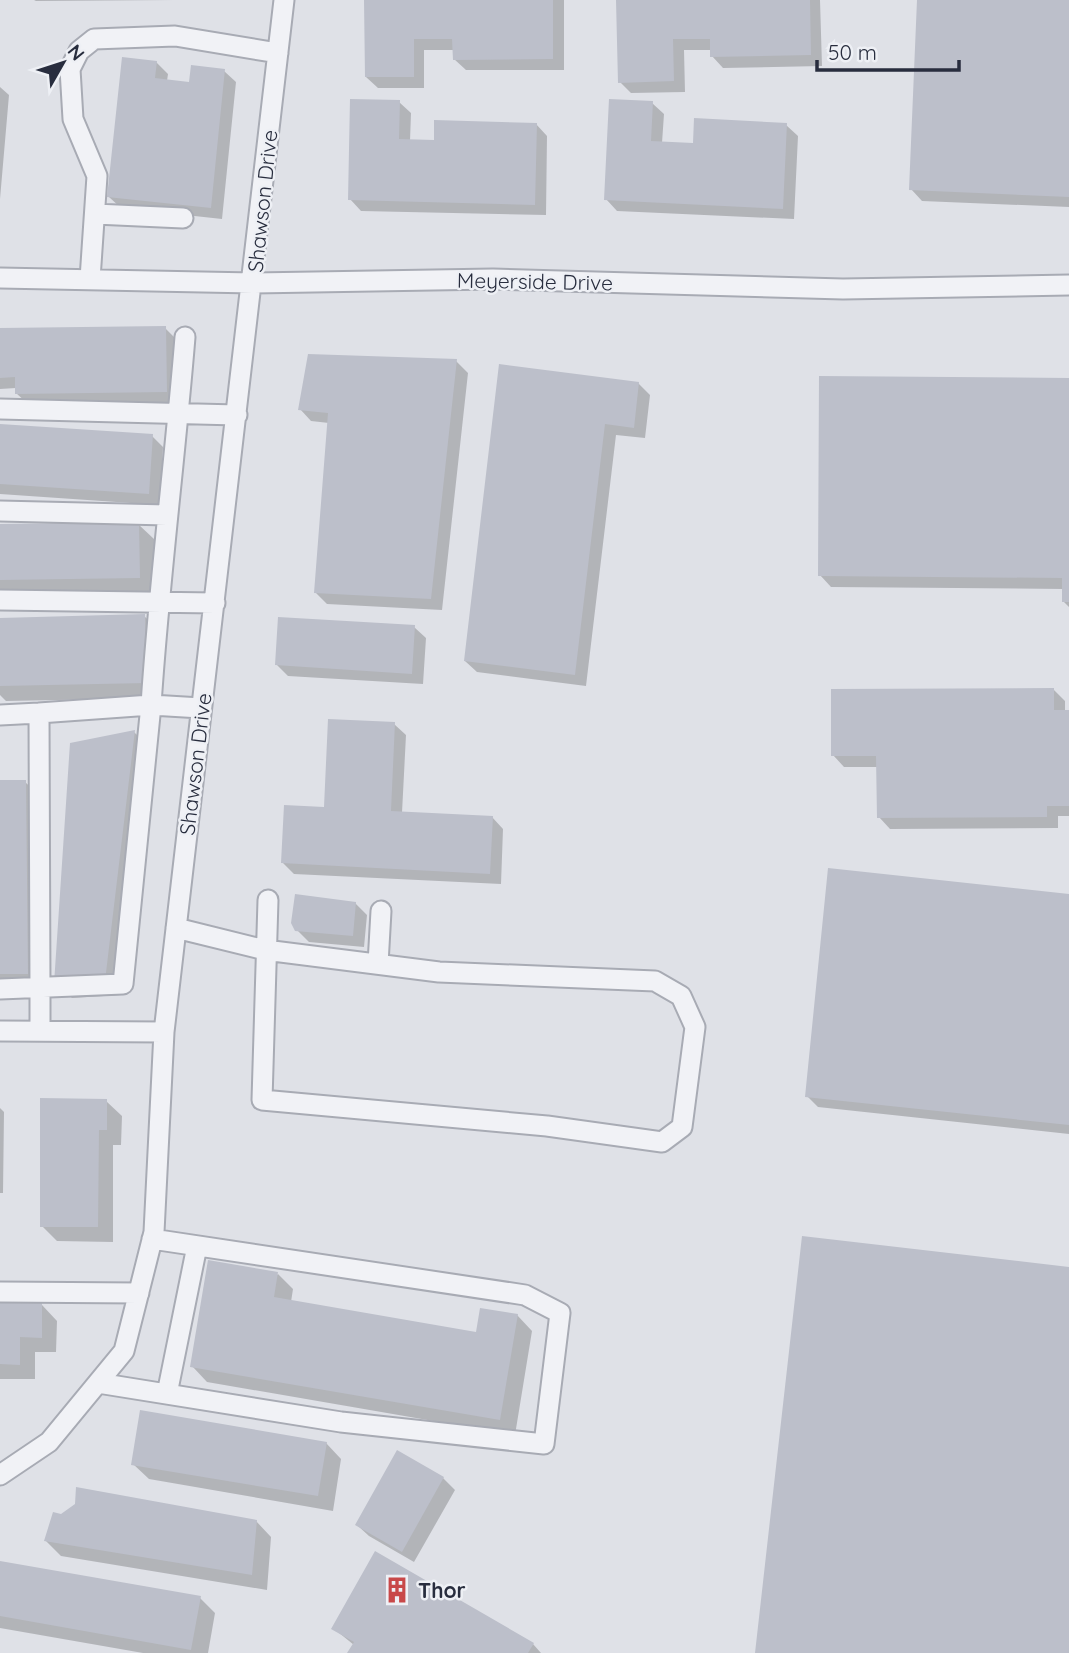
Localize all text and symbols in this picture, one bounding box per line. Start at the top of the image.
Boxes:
north arrow [28,28,98,98]
scale bar [817,28,959,72]
text: N [62,39,90,65]
text: 50 m [828,39,877,65]
street label: Shawson Drive [242,129,282,273]
street label: Meyerside Drive [457,267,613,295]
street label: Shawson Drive [173,691,217,837]
building icon: Thor [382,1575,412,1605]
place label: Thor [418,1577,466,1603]

